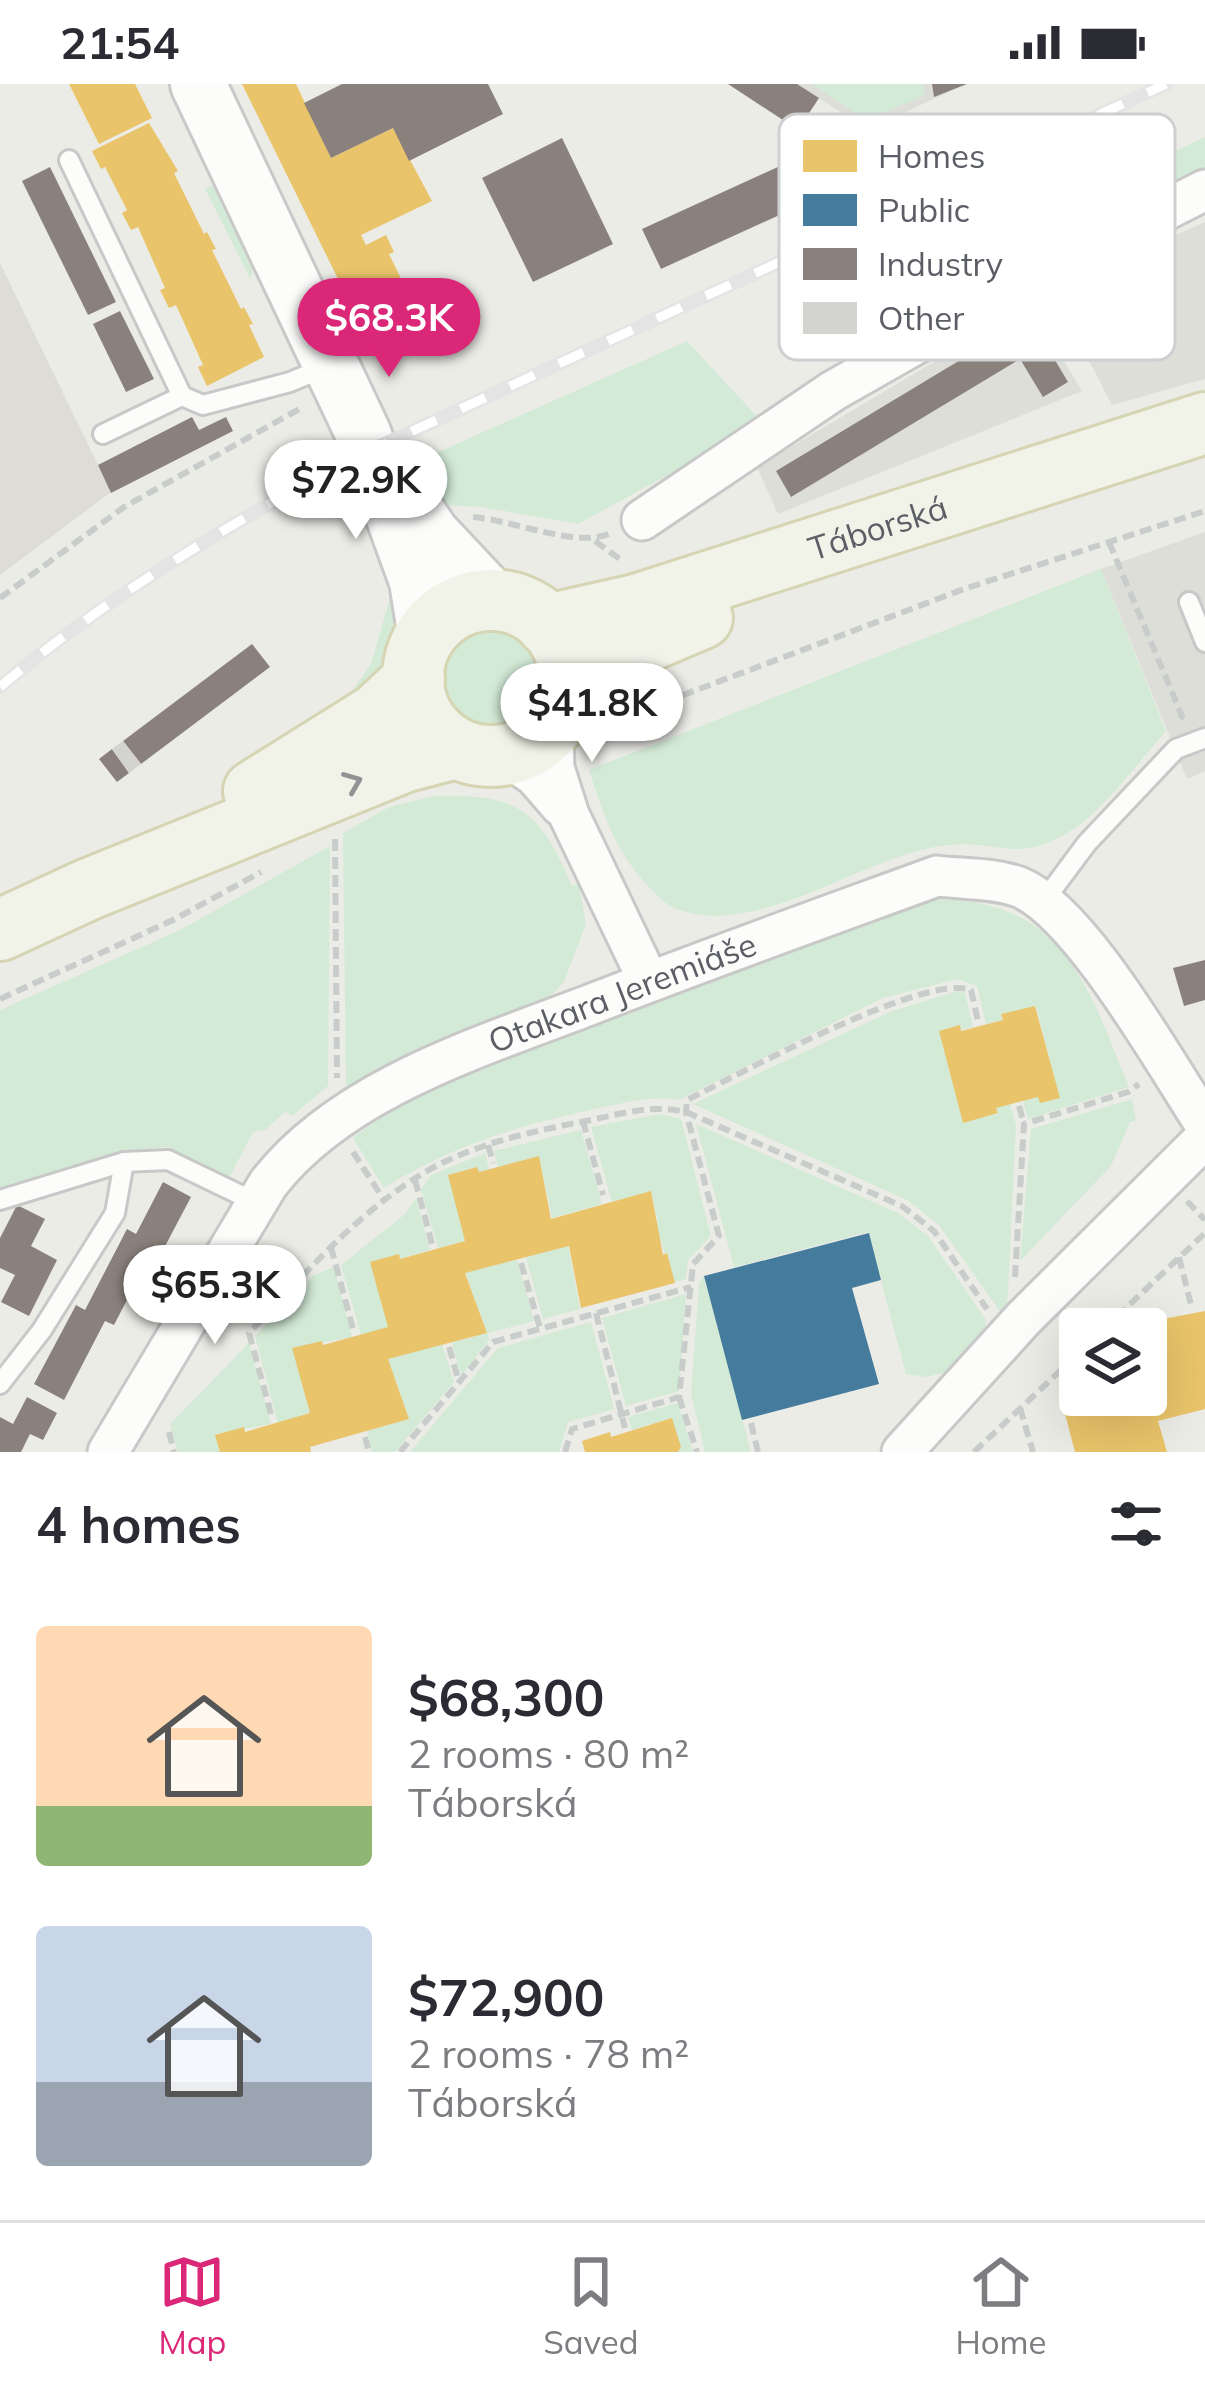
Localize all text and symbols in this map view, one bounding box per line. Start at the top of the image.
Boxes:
text: 21:54 [60,14,179,70]
legend [779,114,1175,360]
text: Homes [878,135,985,176]
text: Public [878,189,970,230]
text: Industry [878,243,1003,284]
pin: $68.3K [291,278,487,380]
text: $68.3K [324,292,454,341]
text: Other [878,297,964,338]
pin: $72.9K [258,440,454,542]
text: $72.9K [291,454,421,503]
street label: Táborská [803,486,952,569]
pin: $41.8K [494,663,690,765]
text: $41.8K [527,677,657,726]
one-way arrow [341,772,362,796]
street label: Otakara Jeremiáše [482,923,762,1061]
pin: $65.3K [117,1245,313,1347]
text: $65.3K [150,1259,280,1308]
map controls [1059,1308,1167,1416]
button: layers [1059,1308,1167,1416]
icon: filters [1103,1491,1169,1557]
text: 4 homes [36,1492,241,1556]
text: $68,300 [408,1665,604,1729]
icon: home [132,1674,276,1818]
text: 2 rooms · 80 m² [408,1729,689,1778]
text: Táborská [408,1778,577,1827]
text: $72,900 [408,1965,604,2029]
icon: home [132,1974,276,2118]
text: 2 rooms · 78 m² [408,2029,689,2078]
text: Táborská [408,2078,577,2127]
tab: Map [158,2249,226,2362]
tab: Saved [543,2249,639,2362]
tab: Home [955,2249,1047,2362]

